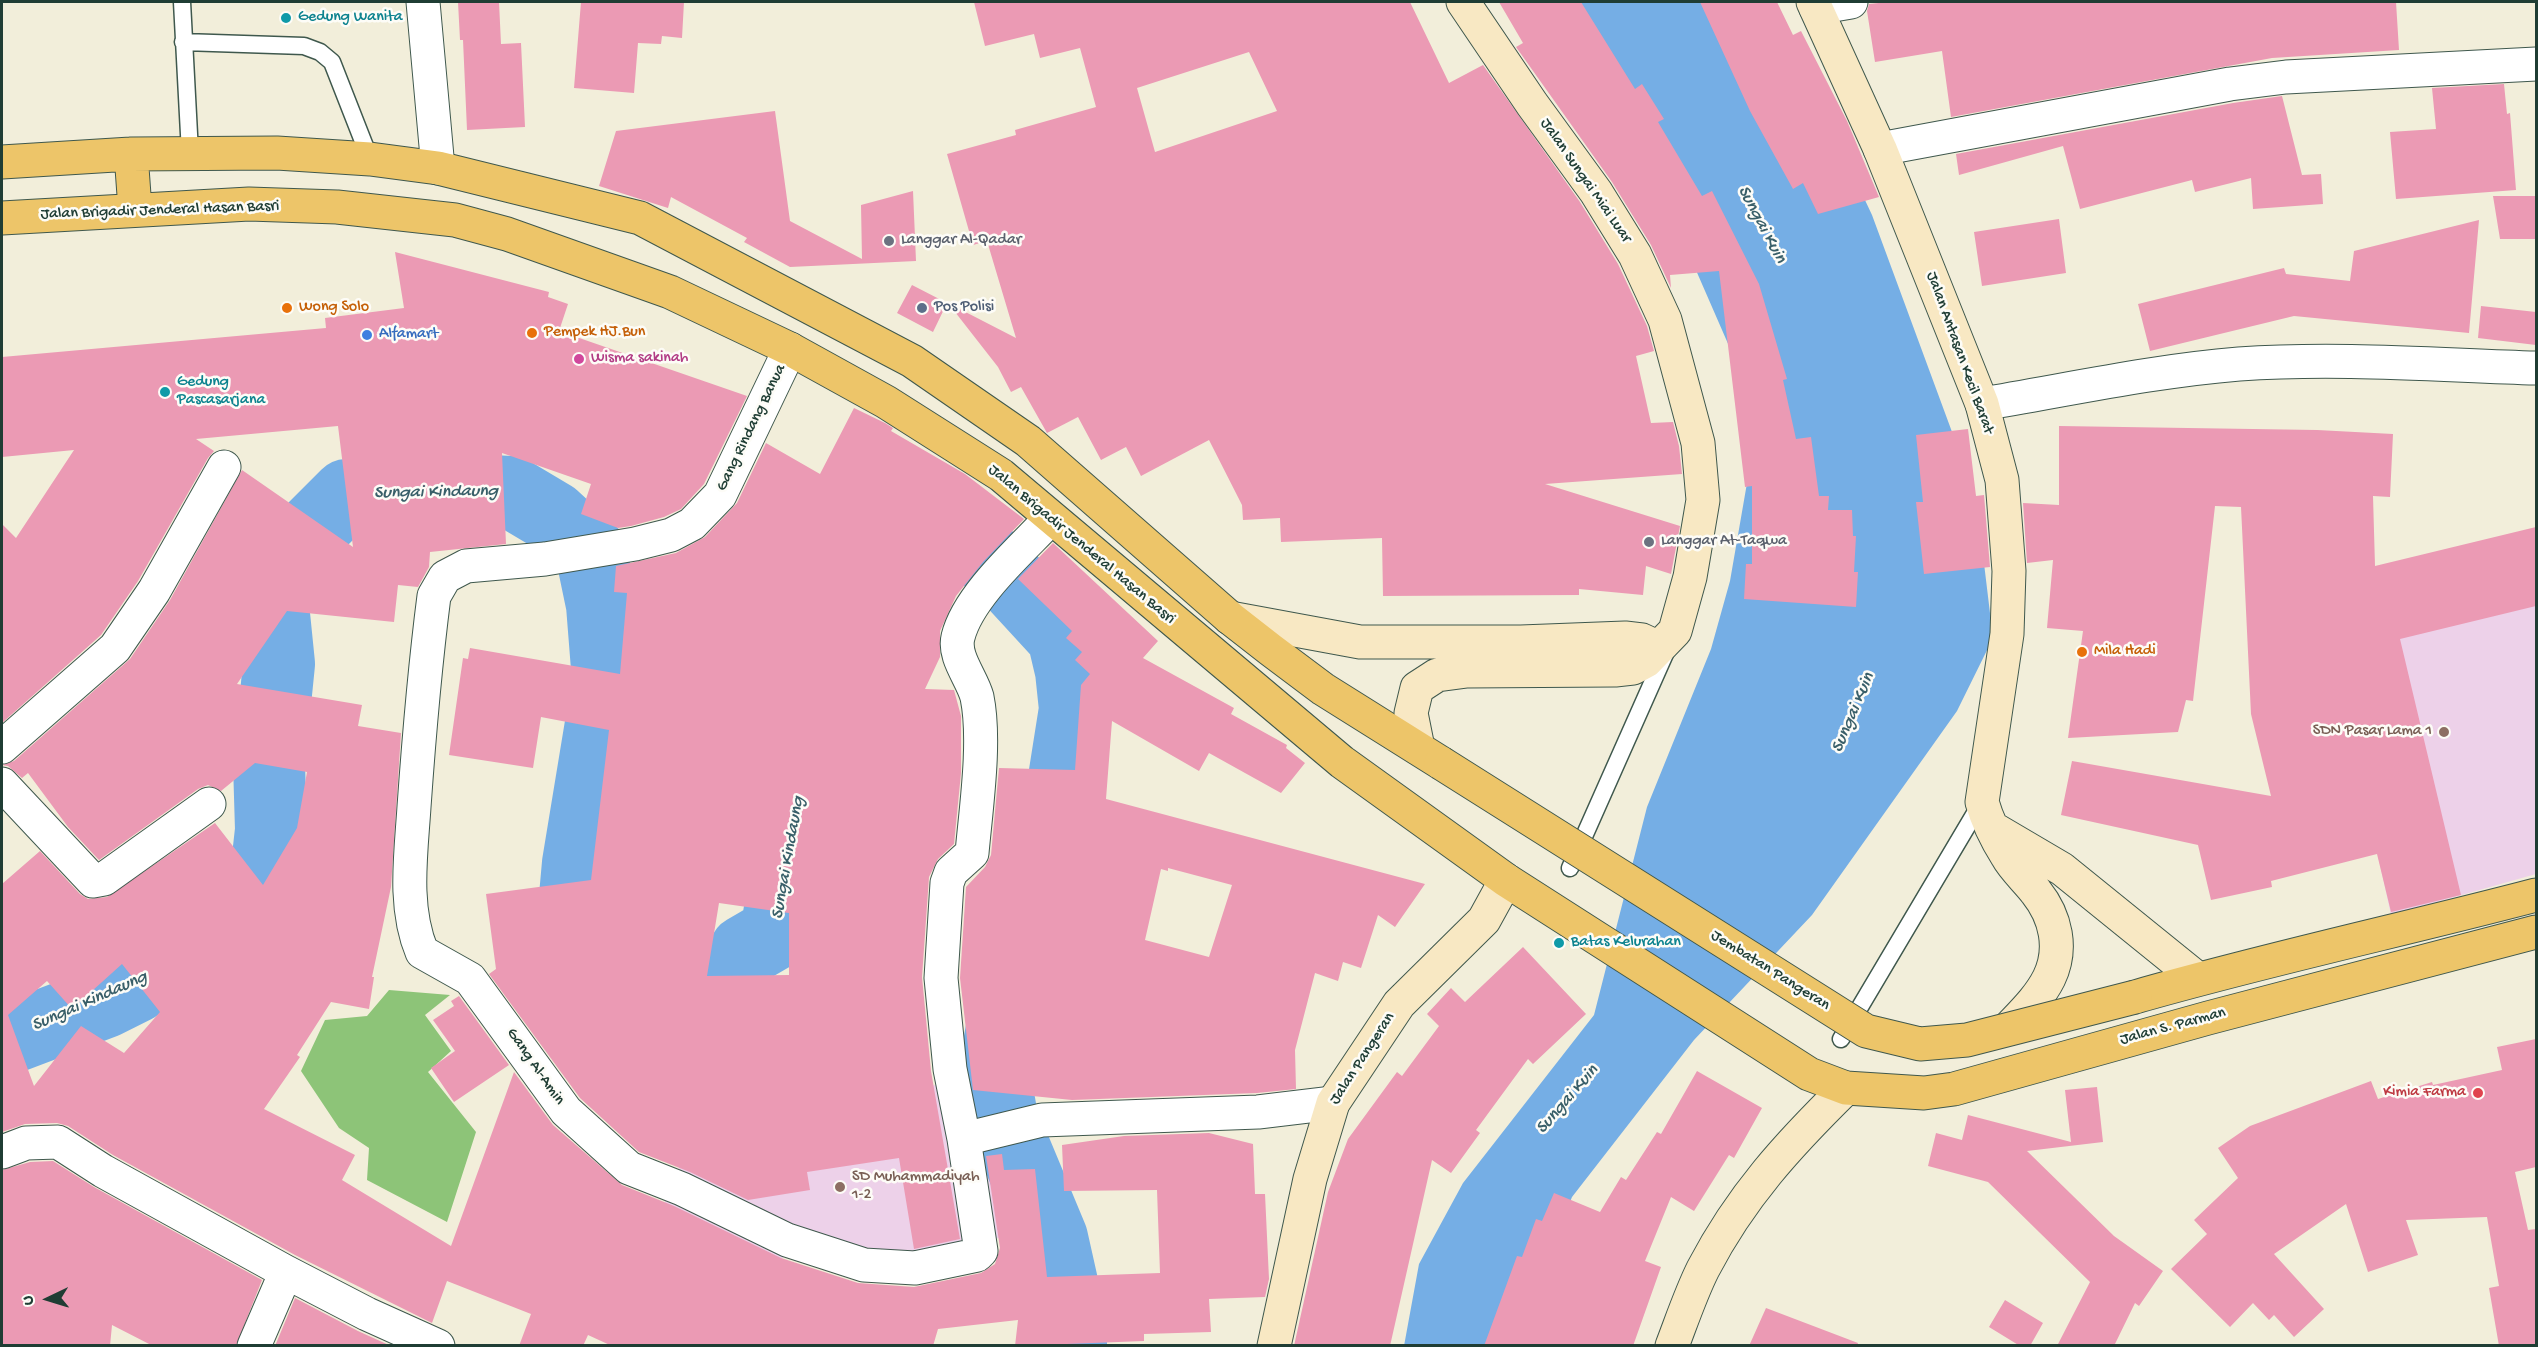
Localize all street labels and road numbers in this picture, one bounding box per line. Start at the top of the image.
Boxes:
street label: Jalan Sungai Miai Luar [1535,115,1635,247]
street label: Jalan Brigadir Jenderal Hasan Basri [40,197,280,225]
street label: Jalan Antasan Kecil Barat [1921,269,1997,437]
street label: Gang Rindang Banua [713,361,791,495]
street label: Jalan Brigadir Jenderal Hasan Basri [983,461,1179,629]
street label: Jembatan Pangeran [1707,927,1833,1015]
street label: Jalan S. Parman [2118,1004,2228,1050]
street label: Jalan Pangeran [1326,1009,1400,1109]
street label: Gang Al-Amin [502,1025,568,1109]

